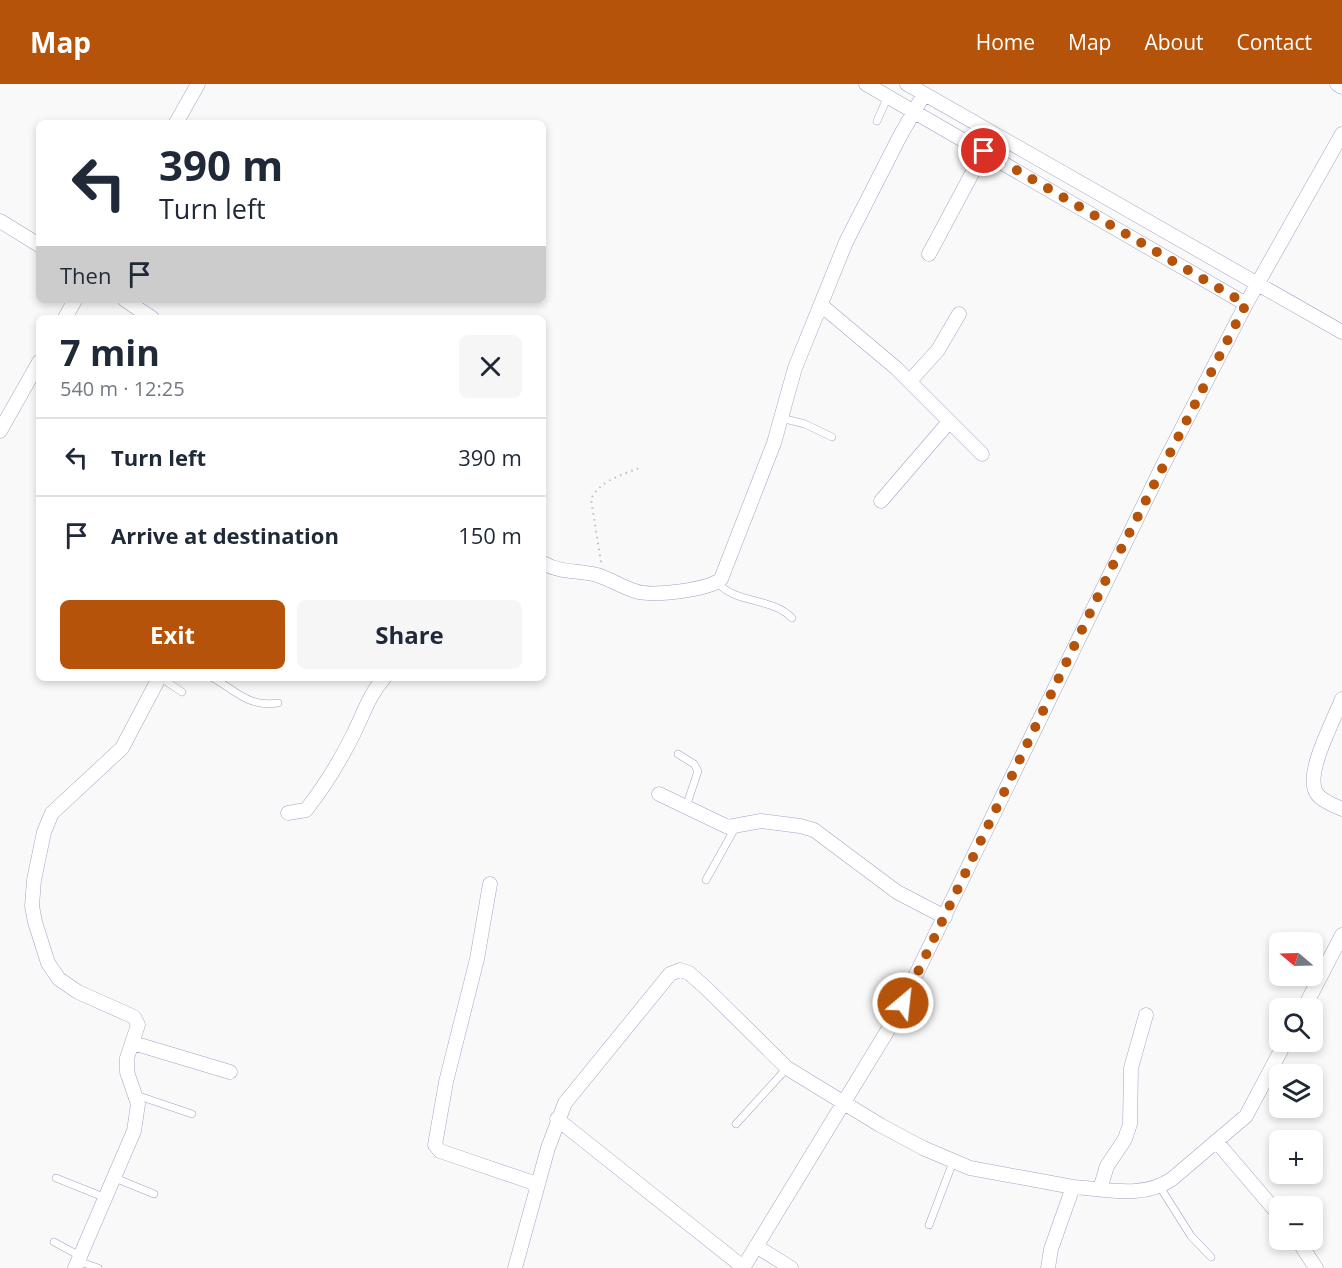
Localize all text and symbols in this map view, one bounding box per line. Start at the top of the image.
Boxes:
text: Map [30,23,91,61]
text: Home [976,28,1035,56]
text: Map [1068,28,1111,56]
text: About [1144,28,1204,56]
text: Contact [1237,28,1312,56]
pin [958,125,1009,176]
icon: arrive [967,134,1000,167]
text: 390 m [159,136,283,193]
icon: left [60,144,138,222]
text: Turn left [159,190,266,227]
icon: arrive [123,258,156,291]
text: Then [60,260,111,290]
text: 7 min [60,328,160,377]
button: close [459,335,522,398]
text: 540 m · 12:25 [60,375,185,402]
icon: left [60,441,93,474]
text: Turn left [111,442,206,472]
text: 390 m [458,442,522,472]
icon: arrive [60,519,93,552]
text: Arrive at destination [111,520,339,550]
text: 150 m [458,520,522,550]
button: Exit [60,600,285,669]
button: Share [297,600,522,669]
north arrow [1269,932,1323,986]
map controls [1269,932,1323,1250]
position arrow [871,971,935,1035]
button: search [1269,998,1323,1052]
button: layers [1269,1064,1323,1118]
button: + [1269,1130,1323,1184]
button: − [1269,1196,1323,1250]

